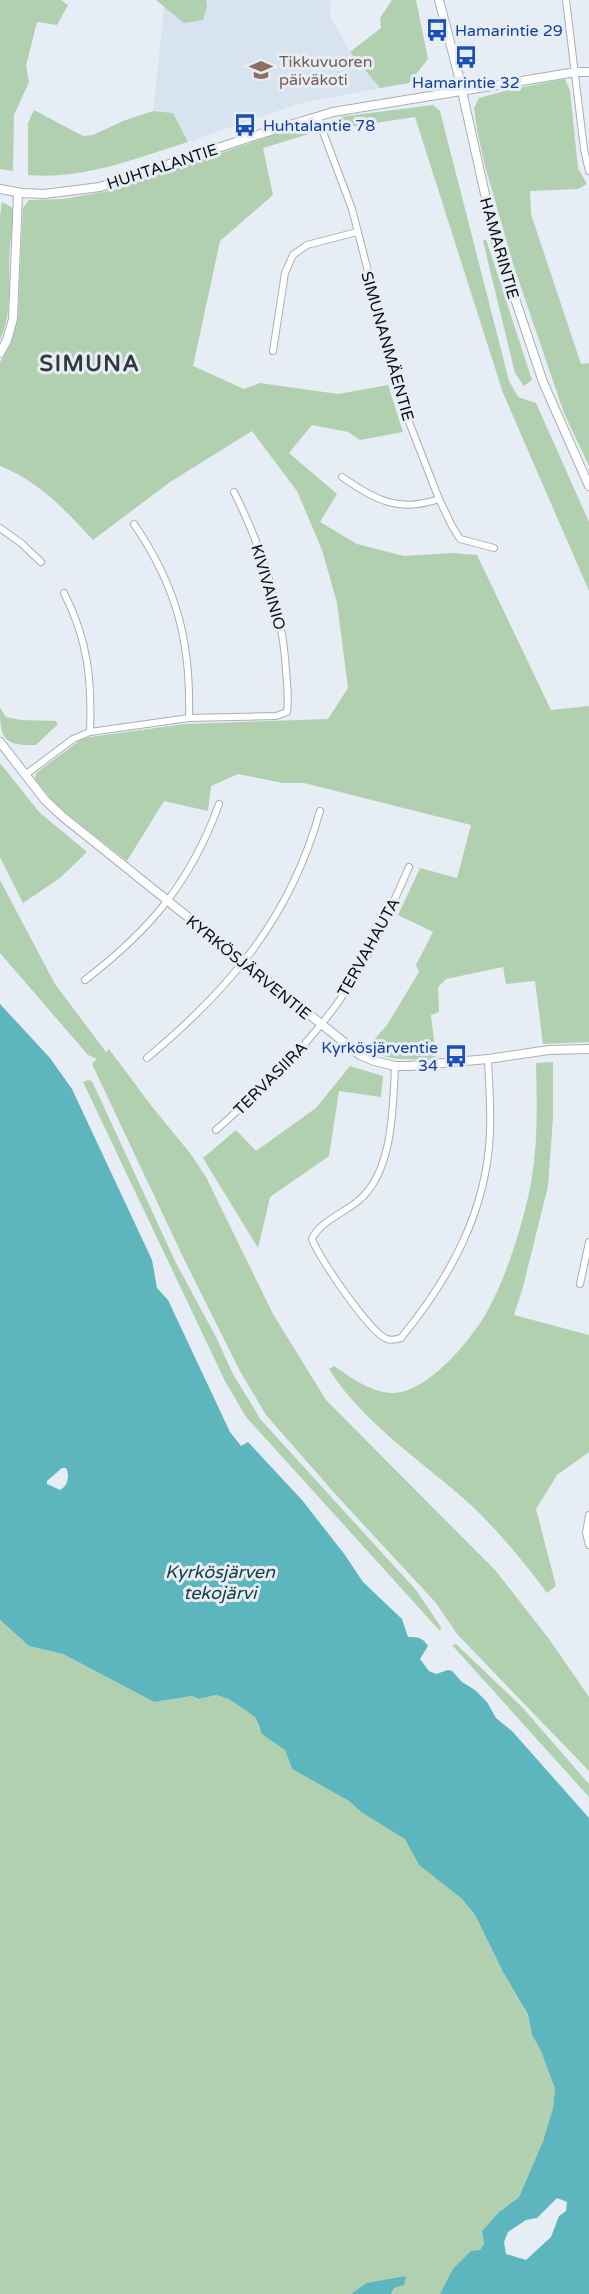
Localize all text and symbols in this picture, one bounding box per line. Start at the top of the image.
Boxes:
bus stop icon: Hamarintie 29 [424,17,450,43]
place label: Hamarintie 29 [455,21,563,41]
bus stop icon: Hamarintie 32 [453,44,479,70]
place label: Tikkuvuoren päiväkoti [279,52,372,90]
school or university icon: Tikkuvuoren päiväkoti [248,57,274,83]
place label: Hamarintie 32 [412,73,520,93]
bus stop icon: Huhtalantie 78 [232,112,258,138]
place label: Huhtalantie 78 [263,116,375,136]
street label: HUHTALANTIE [104,140,220,194]
street label: HAMARINTIE [475,195,523,301]
street label: SIMUNANMÄENTIE [356,269,418,423]
district label: SIMUNA [40,351,140,377]
street label: KIVIVAINIO [246,542,290,632]
street label: TERVAHAUTA [333,894,404,1001]
street label: KYRKÖSJÄRVENTIE [182,911,315,1024]
street label: TERVASIIRA [230,1038,312,1120]
place label: Kyrkösjärventie 34 [321,1038,438,1076]
bus stop icon: Kyrkösjärventie 34 [443,1043,469,1069]
water label: Kyrkösjärven tekojärvi [165,1561,276,1604]

